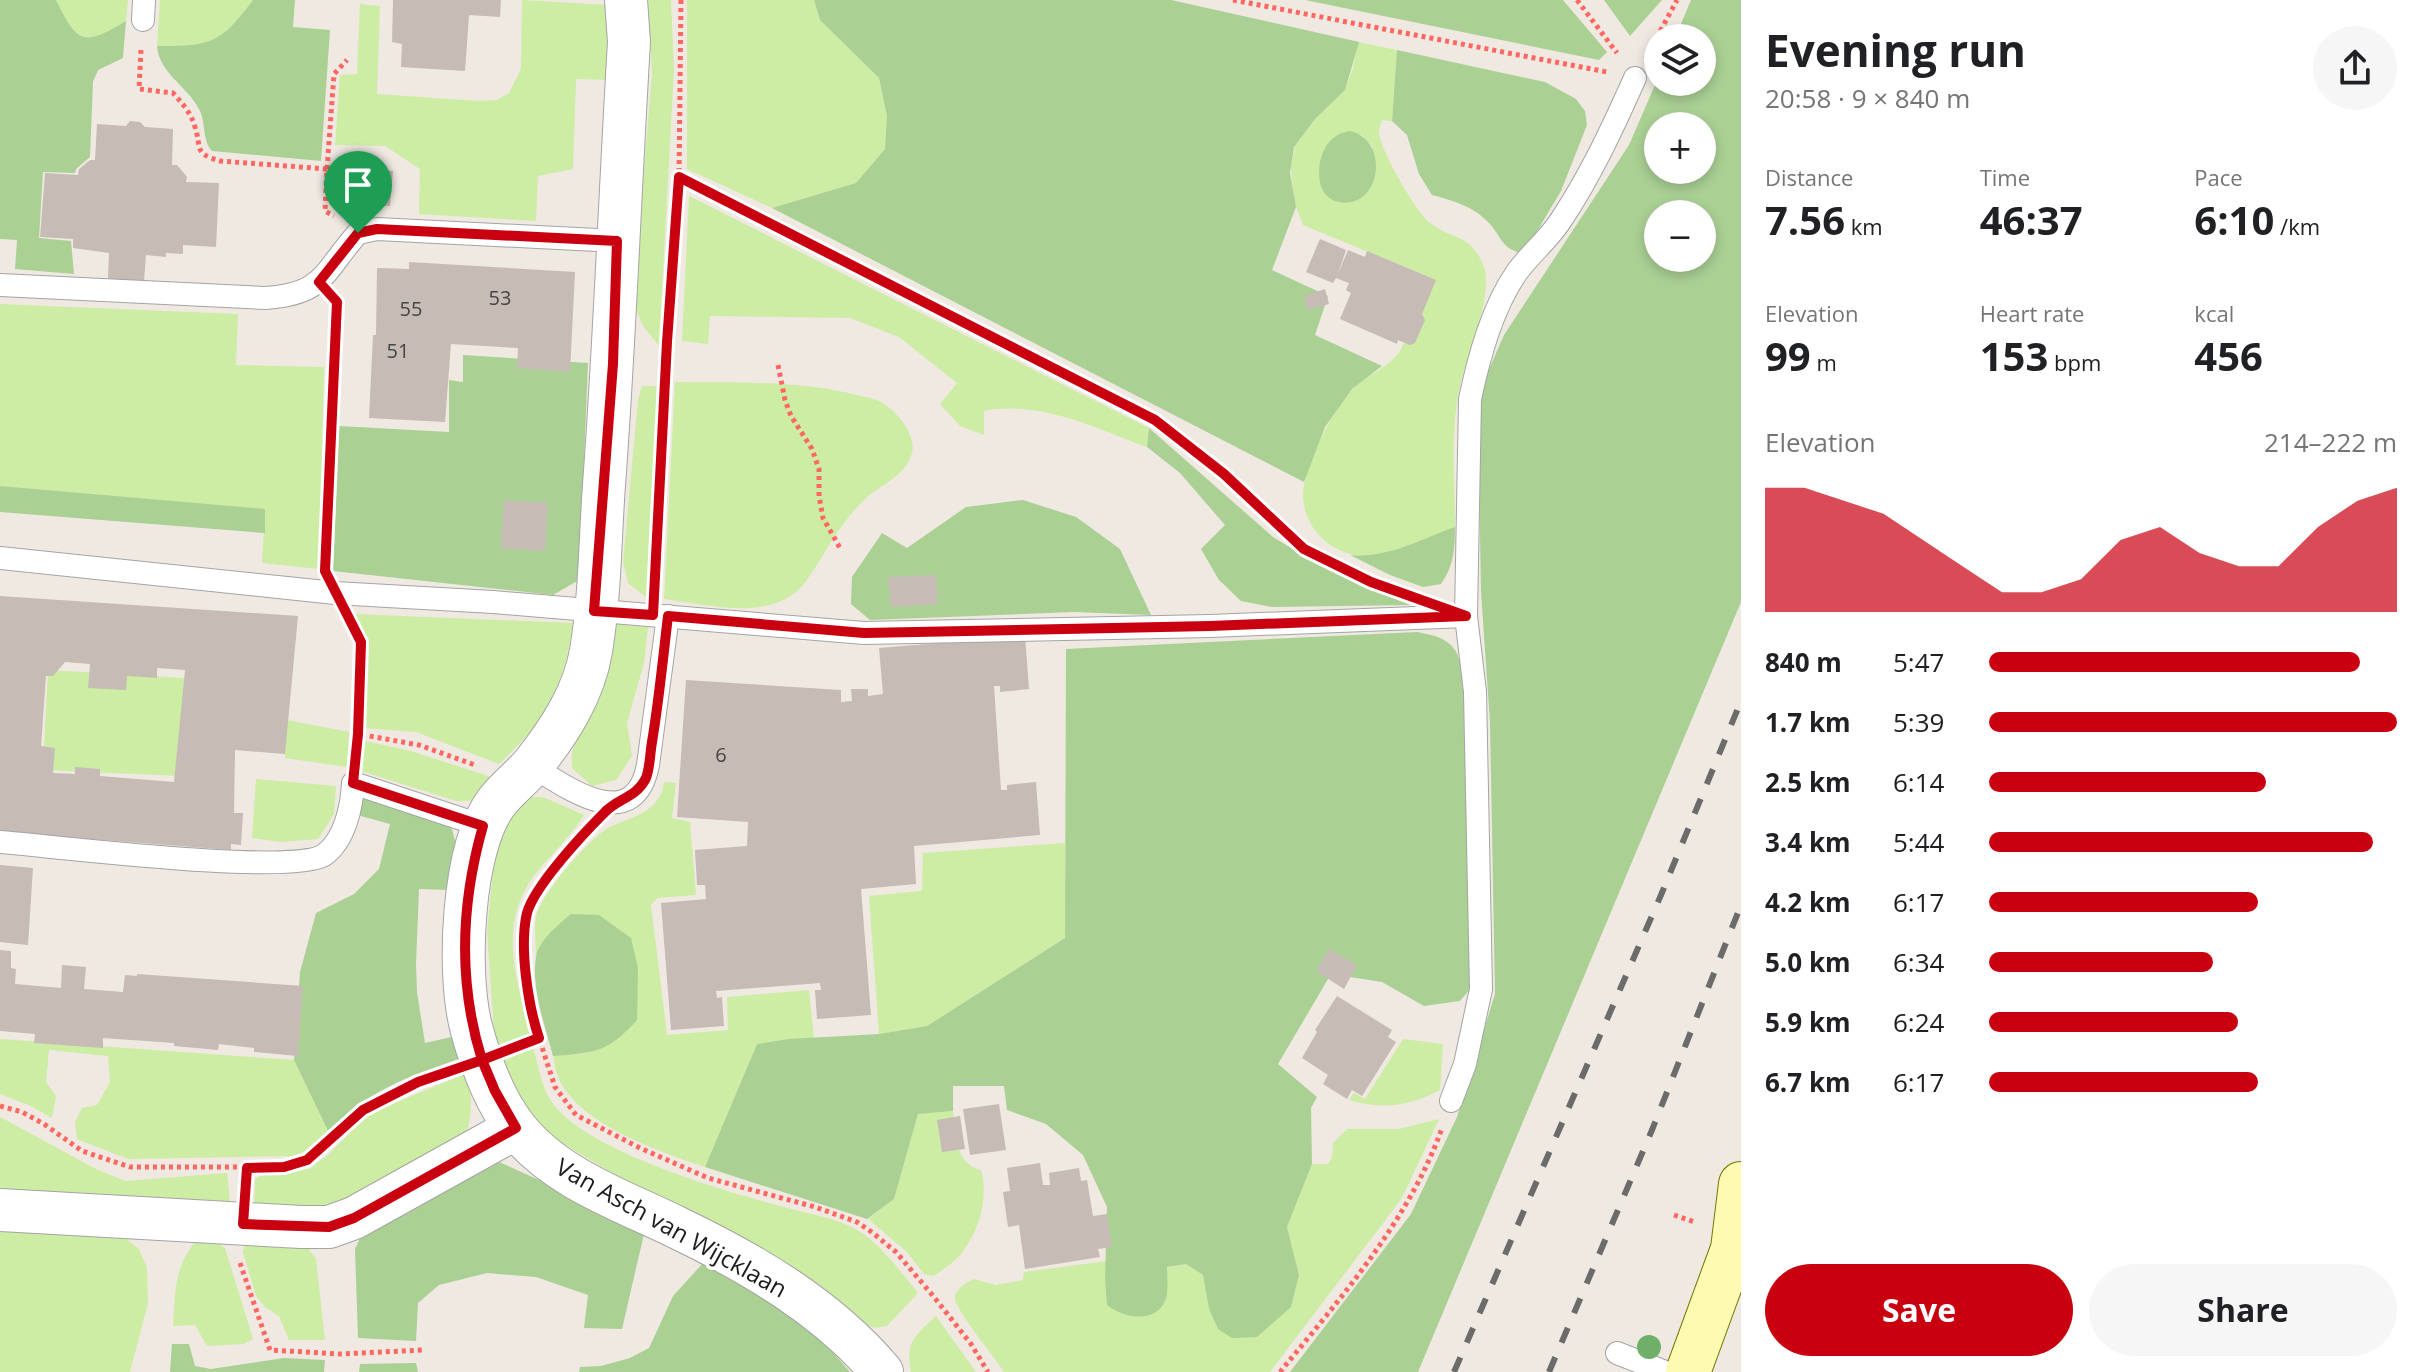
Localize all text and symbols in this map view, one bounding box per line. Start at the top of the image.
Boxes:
text: Evening run [1765,20,2026,80]
map controls [1644,24,1716,272]
button: layers [1644,24,1716,96]
button: share [2313,26,2397,110]
text: 20:58 · 9 × 840 m [1765,80,1970,116]
button: + [1644,112,1716,184]
pin [324,151,392,233]
text: Distance [1765,162,1853,192]
text: Time [1980,162,2030,192]
text: Pace [2194,162,2243,192]
icon: arrive [336,163,380,207]
text: 7.56 [1765,192,1845,247]
text: 46:37 [1980,192,2083,247]
text: 6:10 [2194,192,2274,247]
button: − [1644,200,1716,272]
text: km [1845,211,1883,241]
text: /km [2274,211,2320,241]
house number: 53 [489,284,511,311]
house number: 55 [400,295,422,322]
text: Elevation [1765,298,1858,328]
text: Heart rate [1980,298,2084,328]
text: kcal [2194,298,2234,328]
text: 99 [1765,328,1811,383]
text: 153 [1980,328,2048,383]
text: 456 [2194,328,2263,383]
house number: 51 [387,337,409,364]
text: m [1811,347,1837,377]
text: bpm [2048,347,2101,377]
text: Elevation [1765,424,1875,460]
text: 214–222 m [2264,424,2397,460]
text: 840 m [1765,644,1842,680]
text: 5:47 [1893,644,1944,680]
text: 1.7 km [1765,704,1851,740]
text: 5:39 [1893,704,1944,740]
house number: 6 [715,741,727,768]
text: 2.5 km [1765,764,1851,800]
text: 6:14 [1893,764,1944,800]
text: 3.4 km [1765,824,1851,860]
text: 5:44 [1893,824,1944,860]
text: 4.2 km [1765,884,1851,920]
text: 6:17 [1893,884,1944,920]
text: 5.0 km [1765,944,1851,980]
text: 6:34 [1893,944,1944,980]
text: 5.9 km [1765,1004,1851,1040]
text: 6:24 [1893,1004,1944,1040]
text: 6.7 km [1765,1064,1851,1100]
text: 6:17 [1893,1064,1944,1100]
street label: Van Asch van Wijcklaan [550,1150,794,1304]
button: Save [1765,1264,2073,1356]
button: Share [2089,1264,2397,1356]

